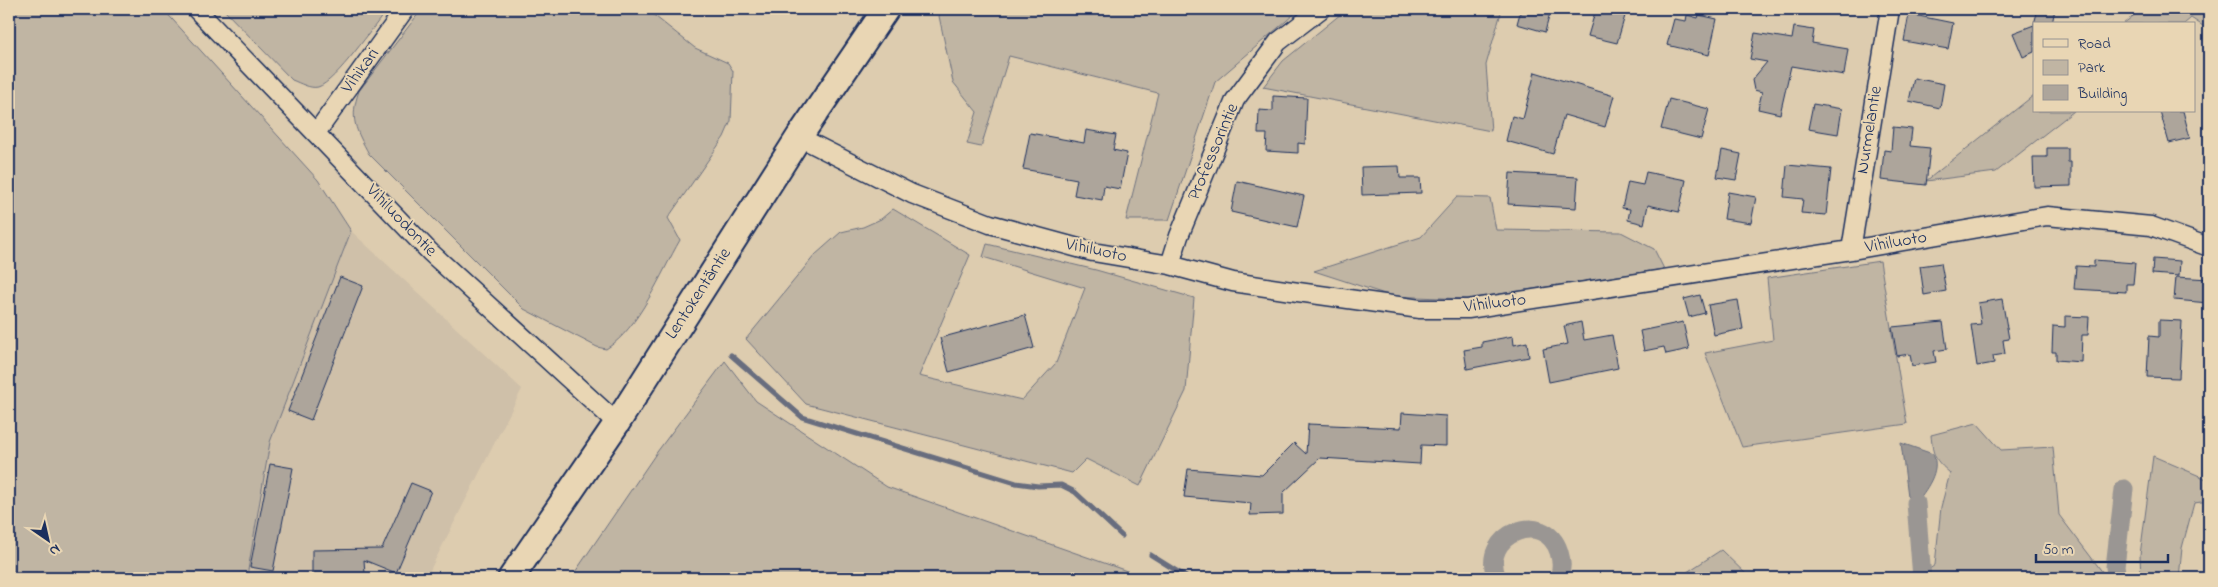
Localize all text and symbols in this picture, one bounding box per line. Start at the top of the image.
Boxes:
legend [2033,22,2196,112]
text: Road [2078,33,2111,55]
street label: Vihikari [335,43,386,100]
text: Park [2078,57,2106,79]
street label: Nurmelantie [1850,83,1890,176]
text: Building [2077,83,2127,106]
street label: Professorintie [1182,98,1247,205]
street label: Vihiluodontie [359,178,443,264]
street label: Vihiluoto [1862,225,1929,261]
street label: Vihiluoto [1062,232,1129,270]
street label: Lentokentäntie [660,242,739,345]
street label: Vihiluoto [1461,287,1528,321]
north arrow [22,514,72,564]
scale bar [2036,532,2168,564]
text: N [45,538,64,561]
text: 50 m [2043,539,2074,561]

